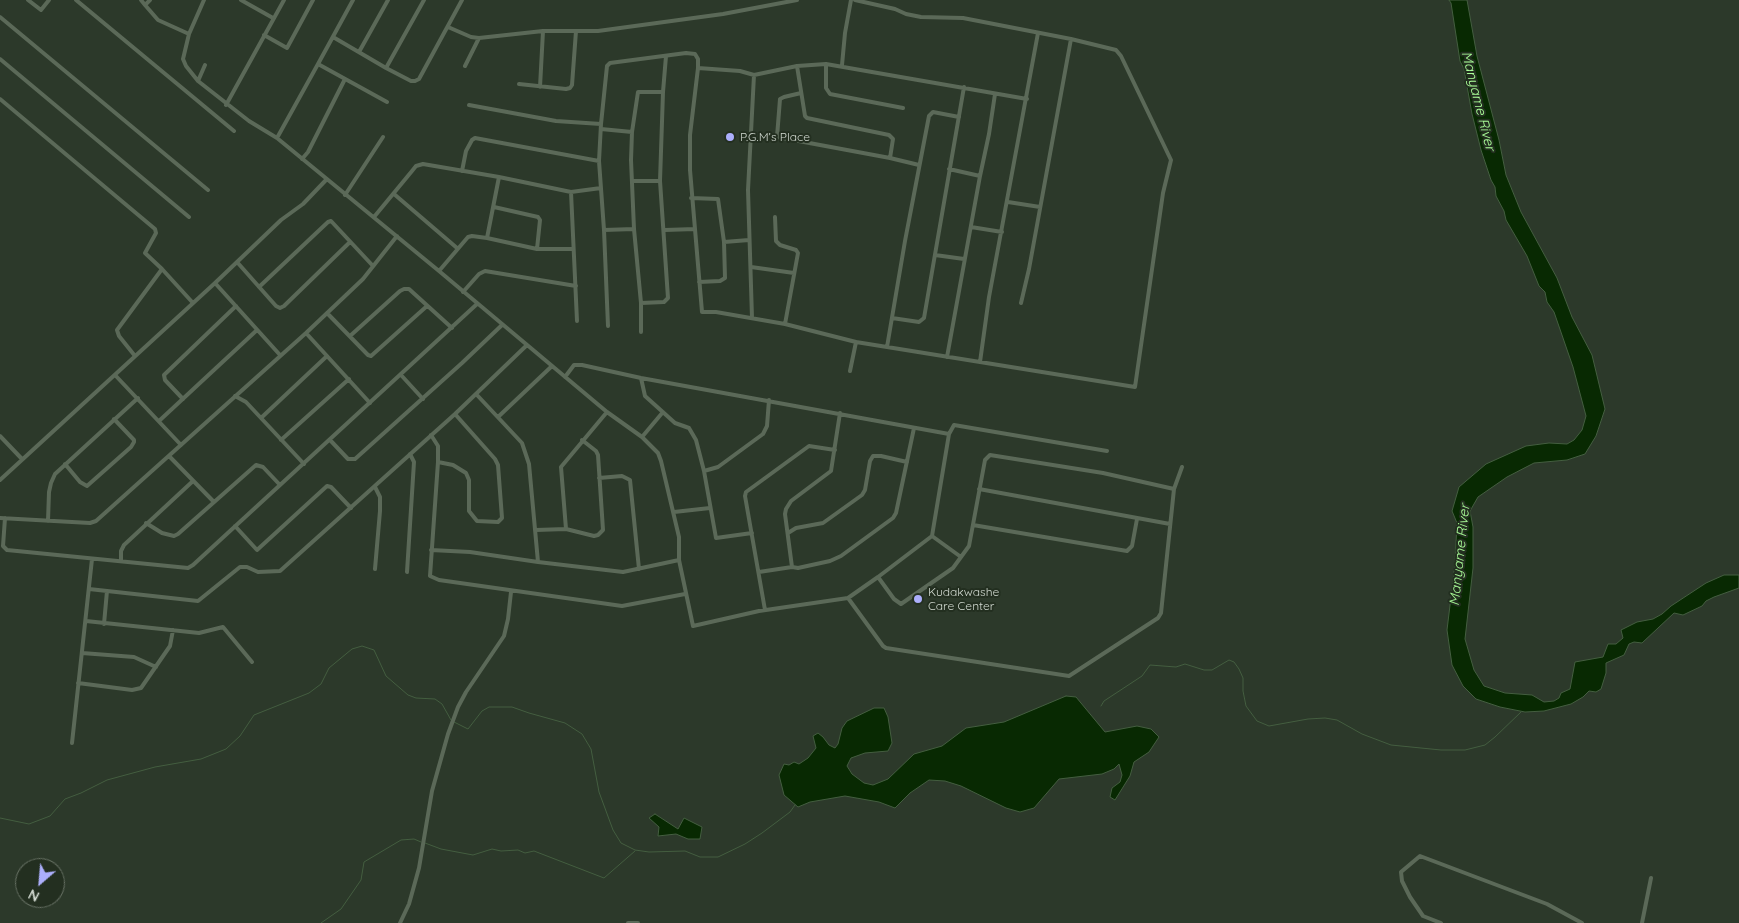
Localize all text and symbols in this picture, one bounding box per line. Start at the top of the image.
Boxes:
water label: Manyame River [1458,49,1498,153]
place label: P.G.M’s Place [740,130,810,144]
marker: P.G.M’s Place [724,131,736,143]
water label: Manyame River [1446,503,1474,607]
place label: Kudakwashe Care Center [928,585,999,613]
marker: Kudakwashe Care Center [912,593,924,605]
north arrow [15,858,65,908]
text: N [25,885,42,906]

